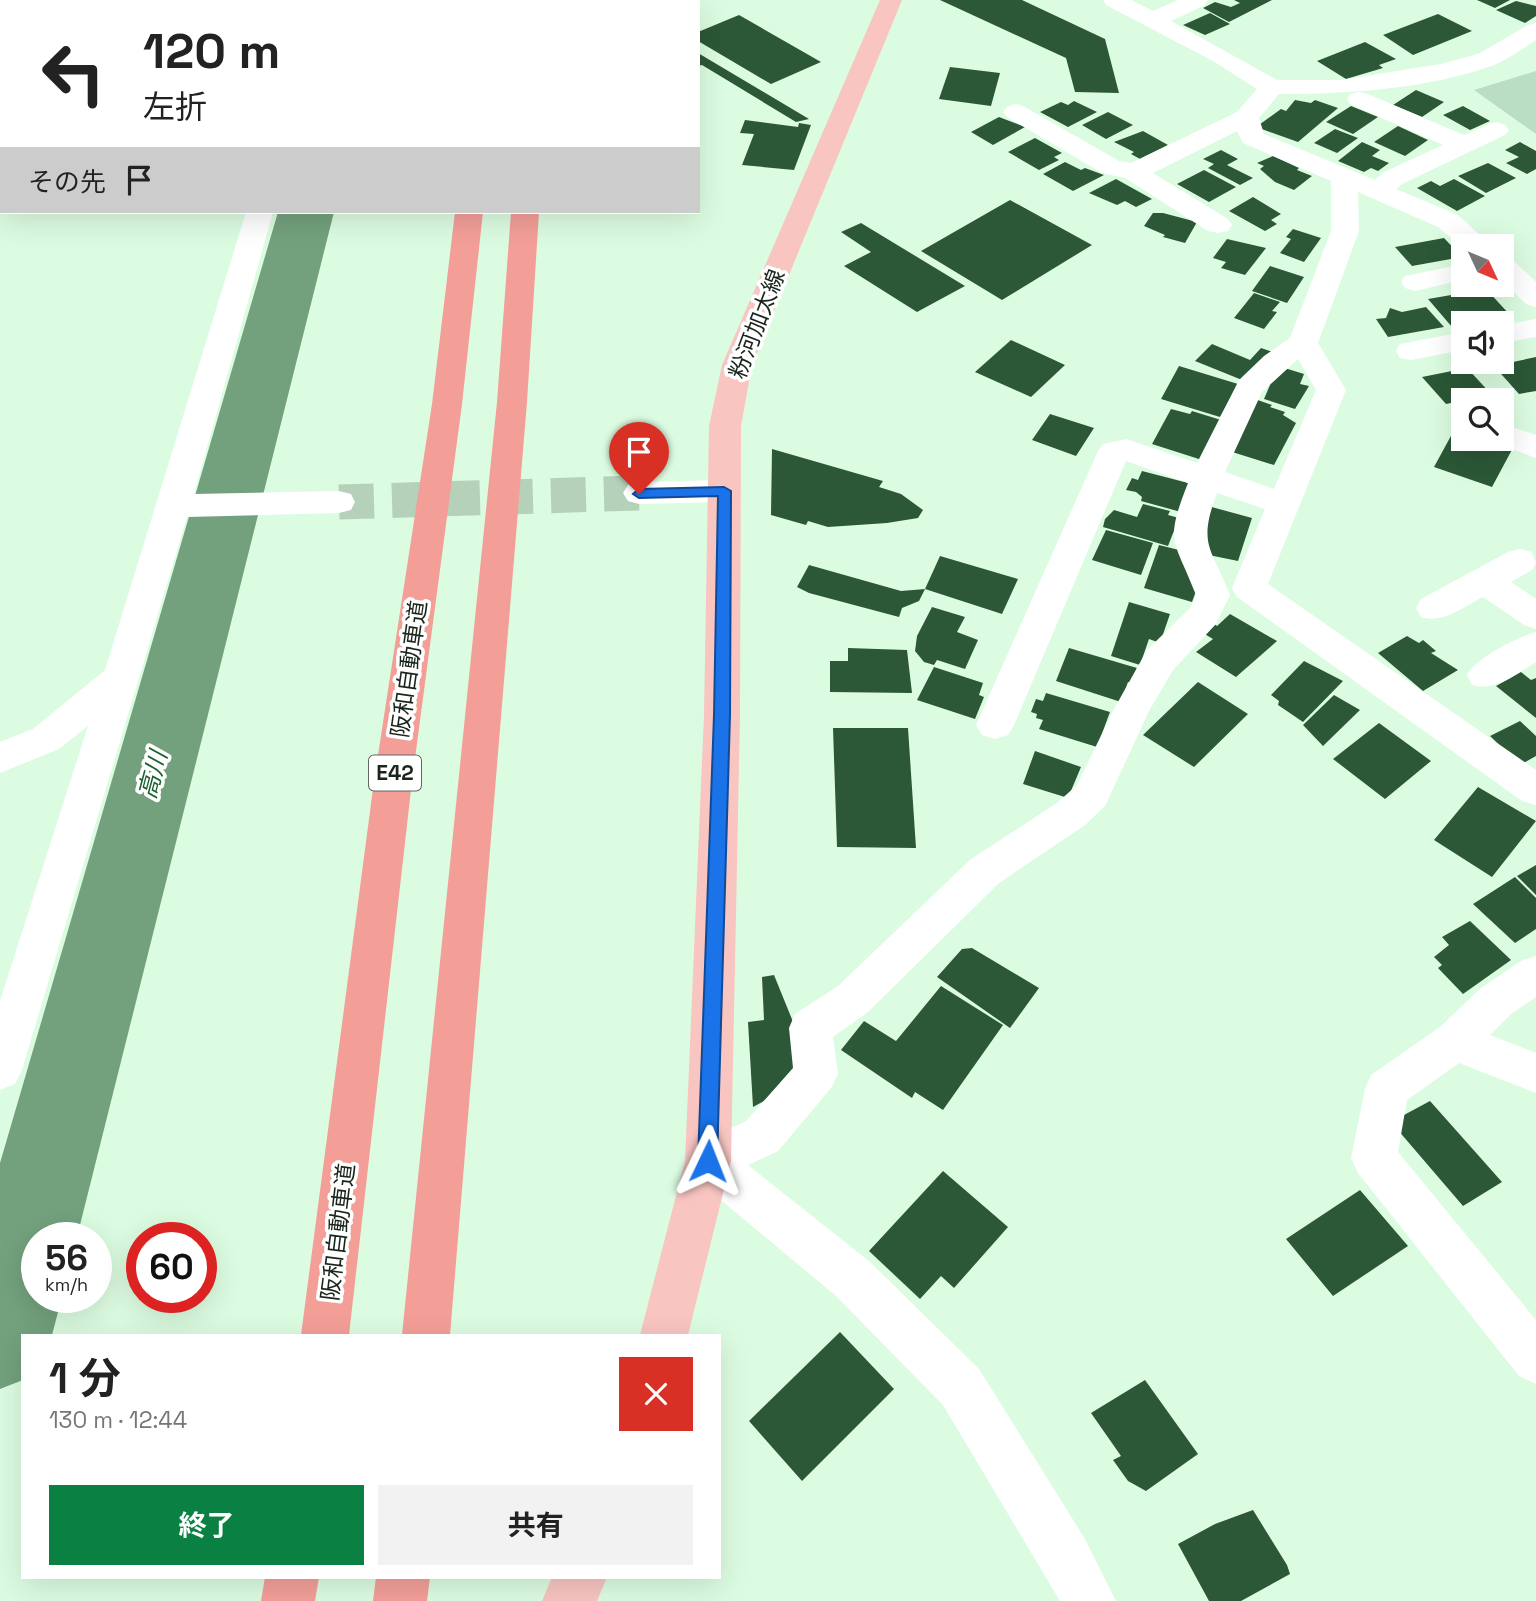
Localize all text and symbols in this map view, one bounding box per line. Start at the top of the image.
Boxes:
text: 120 m [143,20,280,82]
icon: left [28,28,119,119]
text: 左折 [143,87,207,127]
icon: arrive [120,161,158,199]
text: その先 [28,165,106,199]
north arrow [1451,234,1514,298]
map controls [1451,234,1514,451]
street label: 粉河加太線 [722,265,792,383]
button: sound [1451,311,1514,374]
button: search [1451,388,1514,451]
pin [609,422,669,494]
icon: arrive [620,433,658,471]
street label: 阪和自動車道 [385,599,433,739]
water label: 高川 [131,745,174,802]
road number: E42 [369,756,421,790]
position arrow [671,1124,745,1198]
street label: 阪和自動車道 [315,1162,361,1302]
speed limit sign: 60 [126,1222,217,1313]
text: 56 [45,1236,88,1280]
text: km/h [45,1273,88,1296]
text: 1 分 [49,1352,121,1405]
button: close [619,1357,693,1431]
text: 130 m · 12:44 [49,1405,187,1435]
button: 終了 [49,1485,364,1565]
button: 共有 [378,1485,693,1565]

